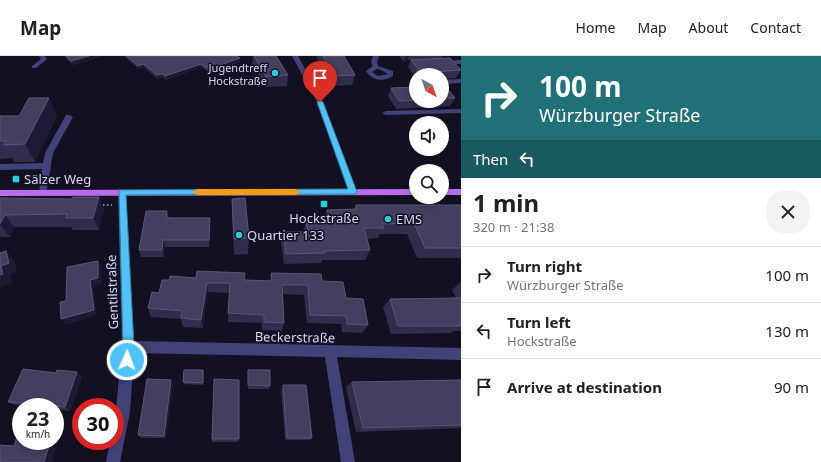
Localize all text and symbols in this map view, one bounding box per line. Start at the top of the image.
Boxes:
text: Map [20,15,61,41]
text: Home [576,18,615,37]
text: Map [637,18,667,37]
text: About [689,18,728,37]
text: Contact [750,18,801,37]
place label: Jugendtreff Hockstraße [208,60,268,88]
pin [303,61,337,102]
icon: arrive [309,67,331,89]
text: 100 m [539,67,622,105]
marker: Jugendtreff Hockstraße [270,68,280,78]
north arrow [409,68,449,108]
map controls [409,68,449,204]
icon: right [473,72,525,124]
text: Würzburger Straße [539,103,700,127]
button: sound [409,116,449,156]
icon: left [516,148,538,170]
text: Then [473,149,508,169]
button: search [409,164,449,204]
place label: Sälzer Weg [24,170,91,188]
marker: Sälzer Weg [11,174,21,184]
text: 1 min [473,186,539,219]
button: close [767,191,809,233]
marker: Hockstraße [319,199,329,209]
place label: Hockstraße [289,209,359,227]
place label: EMS [396,210,422,228]
marker: EMS [383,214,393,224]
text: 320 m · 21:38 [473,218,554,236]
place label: Quartier 133 [247,226,324,244]
marker: Quartier 133 [234,230,244,240]
street label: Gentilstraße [102,254,122,330]
text: Turn right [507,256,582,276]
icon: right [473,264,495,286]
text: 100 m [765,265,809,285]
text: Würzburger Straße [507,276,624,294]
text: Turn left [507,312,571,332]
icon: left [473,320,495,342]
text: 130 m [765,321,809,341]
street label: Beckerstraße [255,327,335,347]
text: Hockstraße [507,332,577,350]
position arrow [106,339,148,381]
icon: arrive [473,376,495,398]
text: Arrive at destination [507,377,662,397]
text: 90 m [774,377,809,397]
speed limit sign: 30 [72,398,124,450]
text: 23 [27,405,49,432]
text: km/h [26,427,50,441]

